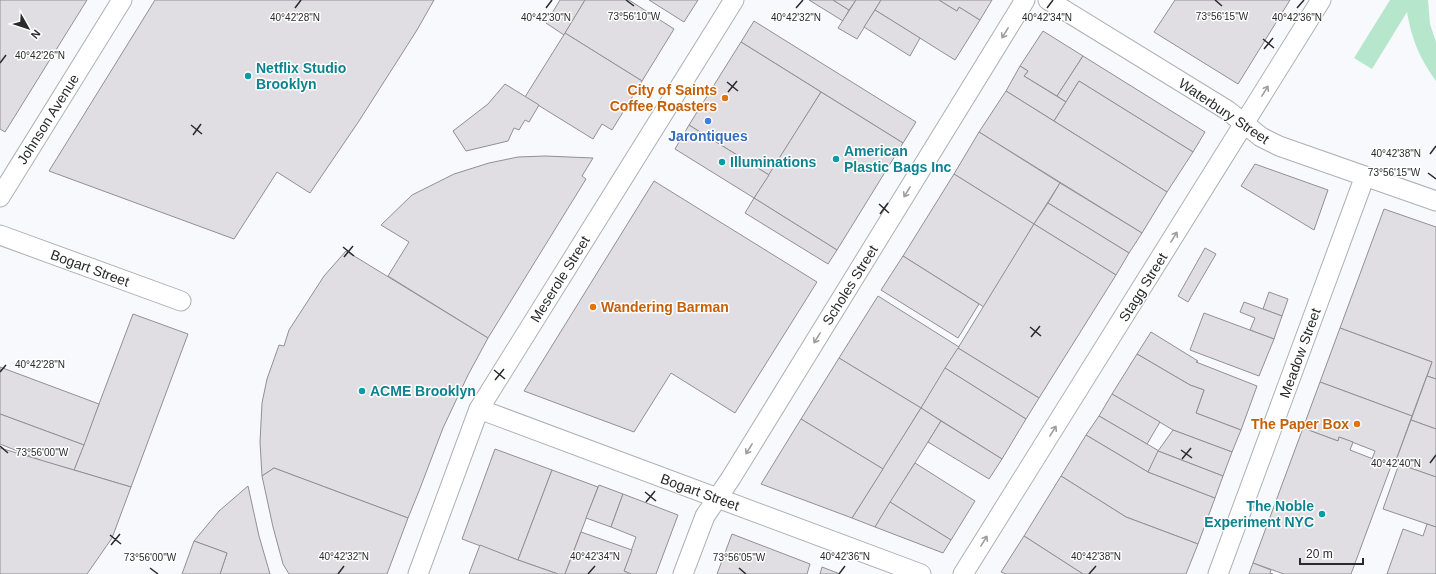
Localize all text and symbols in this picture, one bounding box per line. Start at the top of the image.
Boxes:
north arrow [8,8,48,48]
text: 73°56'10"W [608,11,661,22]
text: 73°56'15"W [1196,11,1249,22]
text: 40°42'28"N [270,12,320,23]
text: 40°42'30"N [521,12,571,23]
text: 40°42'32"N [771,12,821,23]
text: 40°42'34"N [1022,12,1072,23]
text: 40°42'36"N [1272,12,1322,23]
text: N [29,27,43,41]
one-way arrow [1000,27,1008,39]
text: 40°42'26"N [15,50,65,61]
place label: Netflix Studio Brooklyn [256,60,346,92]
street label: Johnson Avenue [14,71,82,167]
marker: Netflix Studio Brooklyn [243,71,253,81]
street label: Waterbury Street [1176,75,1272,147]
place label: City of Saints Coffee Roasters [610,82,717,114]
one-way arrow [1261,86,1269,97]
marker: City of Saints Coffee Roasters [720,93,730,103]
marker: Jarontiques [703,116,713,126]
place label: Jarontiques [668,128,748,144]
place label: American Plastic Bags Inc [844,143,952,175]
text: 40°42'38"N [1371,148,1421,159]
place label: Illuminations [730,154,817,170]
marker: American Plastic Bags Inc [831,154,841,164]
marker: Illuminations [717,157,727,167]
text: 73°56'15"W [1368,167,1421,178]
one-way arrow [903,186,911,197]
one-way arrow [1170,231,1178,243]
street label: Meserole Street [527,233,593,325]
street label: Scholes Street [819,242,881,328]
street label: Bogart Street [49,246,132,290]
street label: Stagg Street [1116,250,1170,324]
place label: Wandering Barman [601,299,729,315]
marker: Wandering Barman [588,302,598,312]
street label: Meadow Street [1276,306,1324,400]
one-way arrow [813,332,821,343]
text: 40°42'28"N [15,359,65,370]
place label: ACME Brooklyn [370,383,476,399]
marker: ACME Brooklyn [357,386,367,396]
place label: The Paper Box [1251,416,1349,432]
marker: The Paper Box [1352,419,1362,429]
one-way arrow [1049,426,1057,437]
one-way arrow [744,443,752,455]
text: 73°56'00"W [16,447,69,458]
text: 40°42'40"N [1371,458,1421,469]
street label: Bogart Street [659,470,742,514]
place label: The Noble Experiment NYC [1204,498,1314,530]
marker: The Noble Experiment NYC [1317,509,1327,519]
one-way arrow [980,536,988,547]
scale bar [1300,540,1363,566]
text: 20 m [1306,547,1333,561]
text: 40°42'32"N [319,551,369,562]
text: 40°42'34"N [570,551,620,562]
text: 40°42'36"N [820,551,870,562]
text: 40°42'38"N [1071,551,1121,562]
text: 73°56'00"W [124,552,177,563]
text: 73°56'05"W [713,552,766,563]

